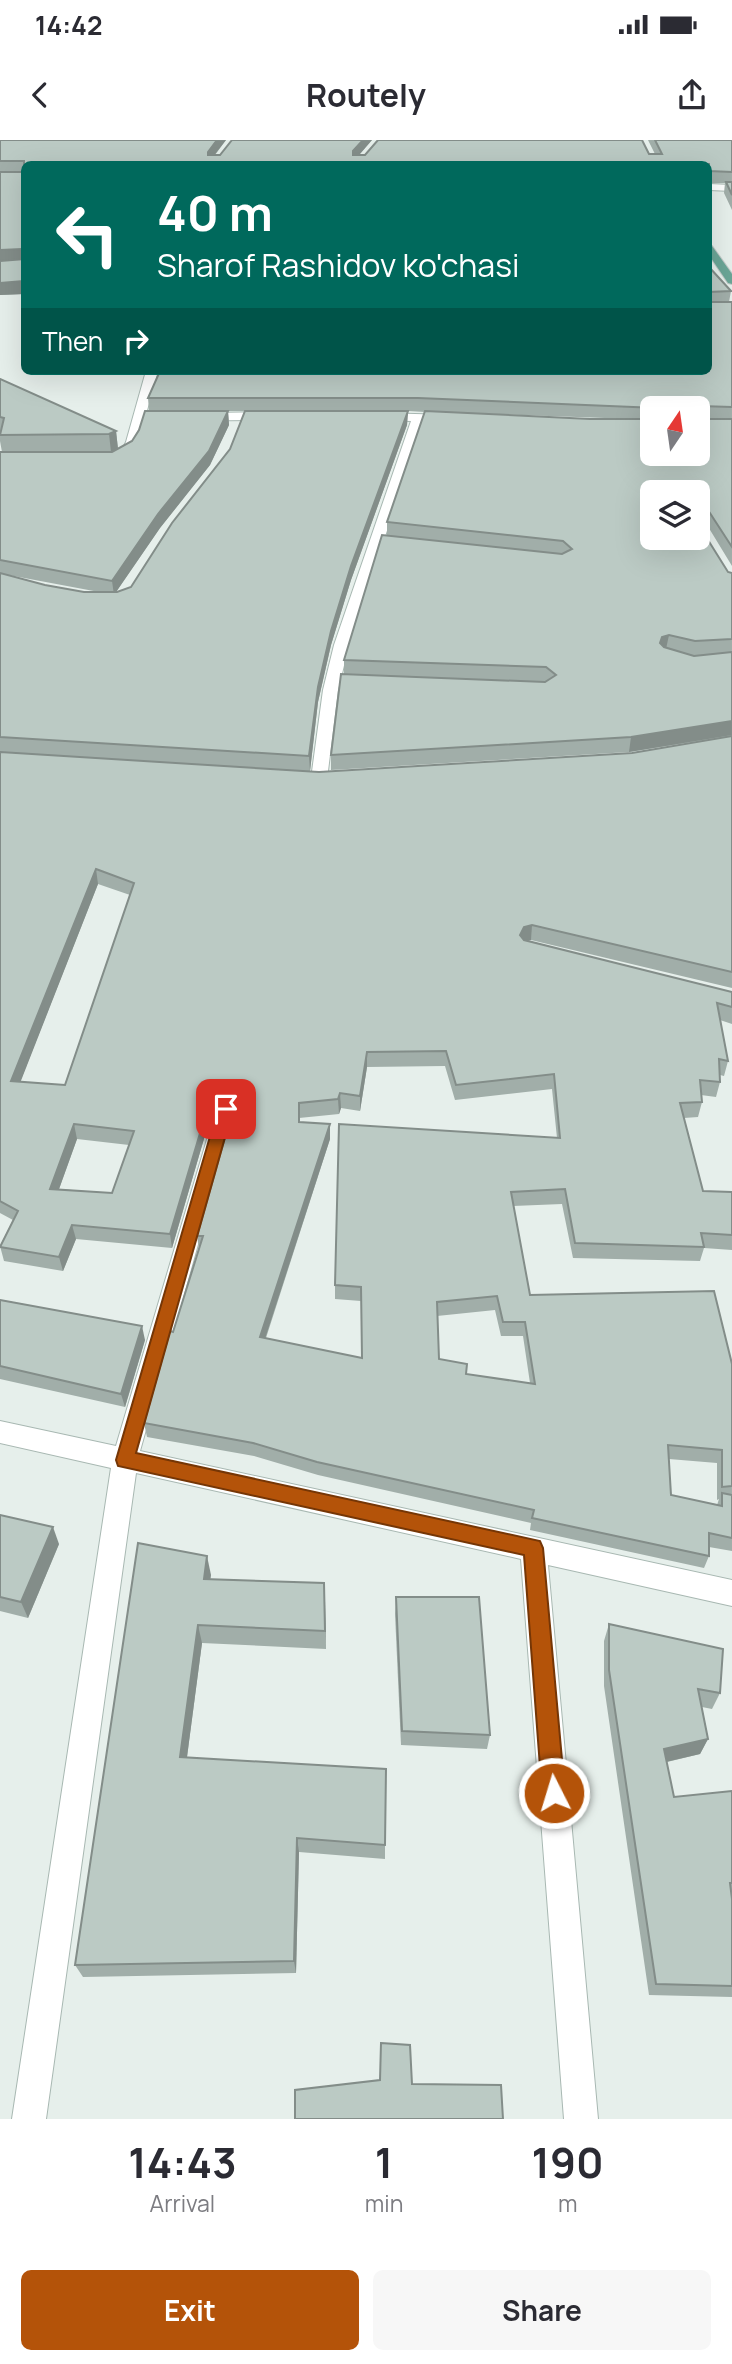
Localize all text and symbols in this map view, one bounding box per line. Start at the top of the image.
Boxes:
text: 14:42 [35,7,102,43]
text: Routely [306,73,426,117]
icon: back [21,76,59,114]
icon: share [673,76,711,114]
text: 40 m [157,179,273,246]
icon: left [42,189,133,280]
text: Sharof Rashidov ko'chasi [157,243,519,287]
icon: right [117,322,155,360]
text: Then [42,323,103,359]
north arrow [640,396,710,466]
map controls [640,396,710,550]
button: layers [640,480,710,550]
pin [196,1079,256,1139]
icon: arrive [207,1090,245,1128]
position arrow [517,1756,591,1830]
text: 14:43 [128,2133,237,2191]
text: 1 [375,2133,393,2191]
text: 190 [532,2133,604,2191]
text: Arrival [150,2187,215,2219]
text: min [365,2187,403,2219]
text: m [558,2187,577,2219]
button: Exit [21,2270,359,2350]
button: Share [373,2270,711,2350]

